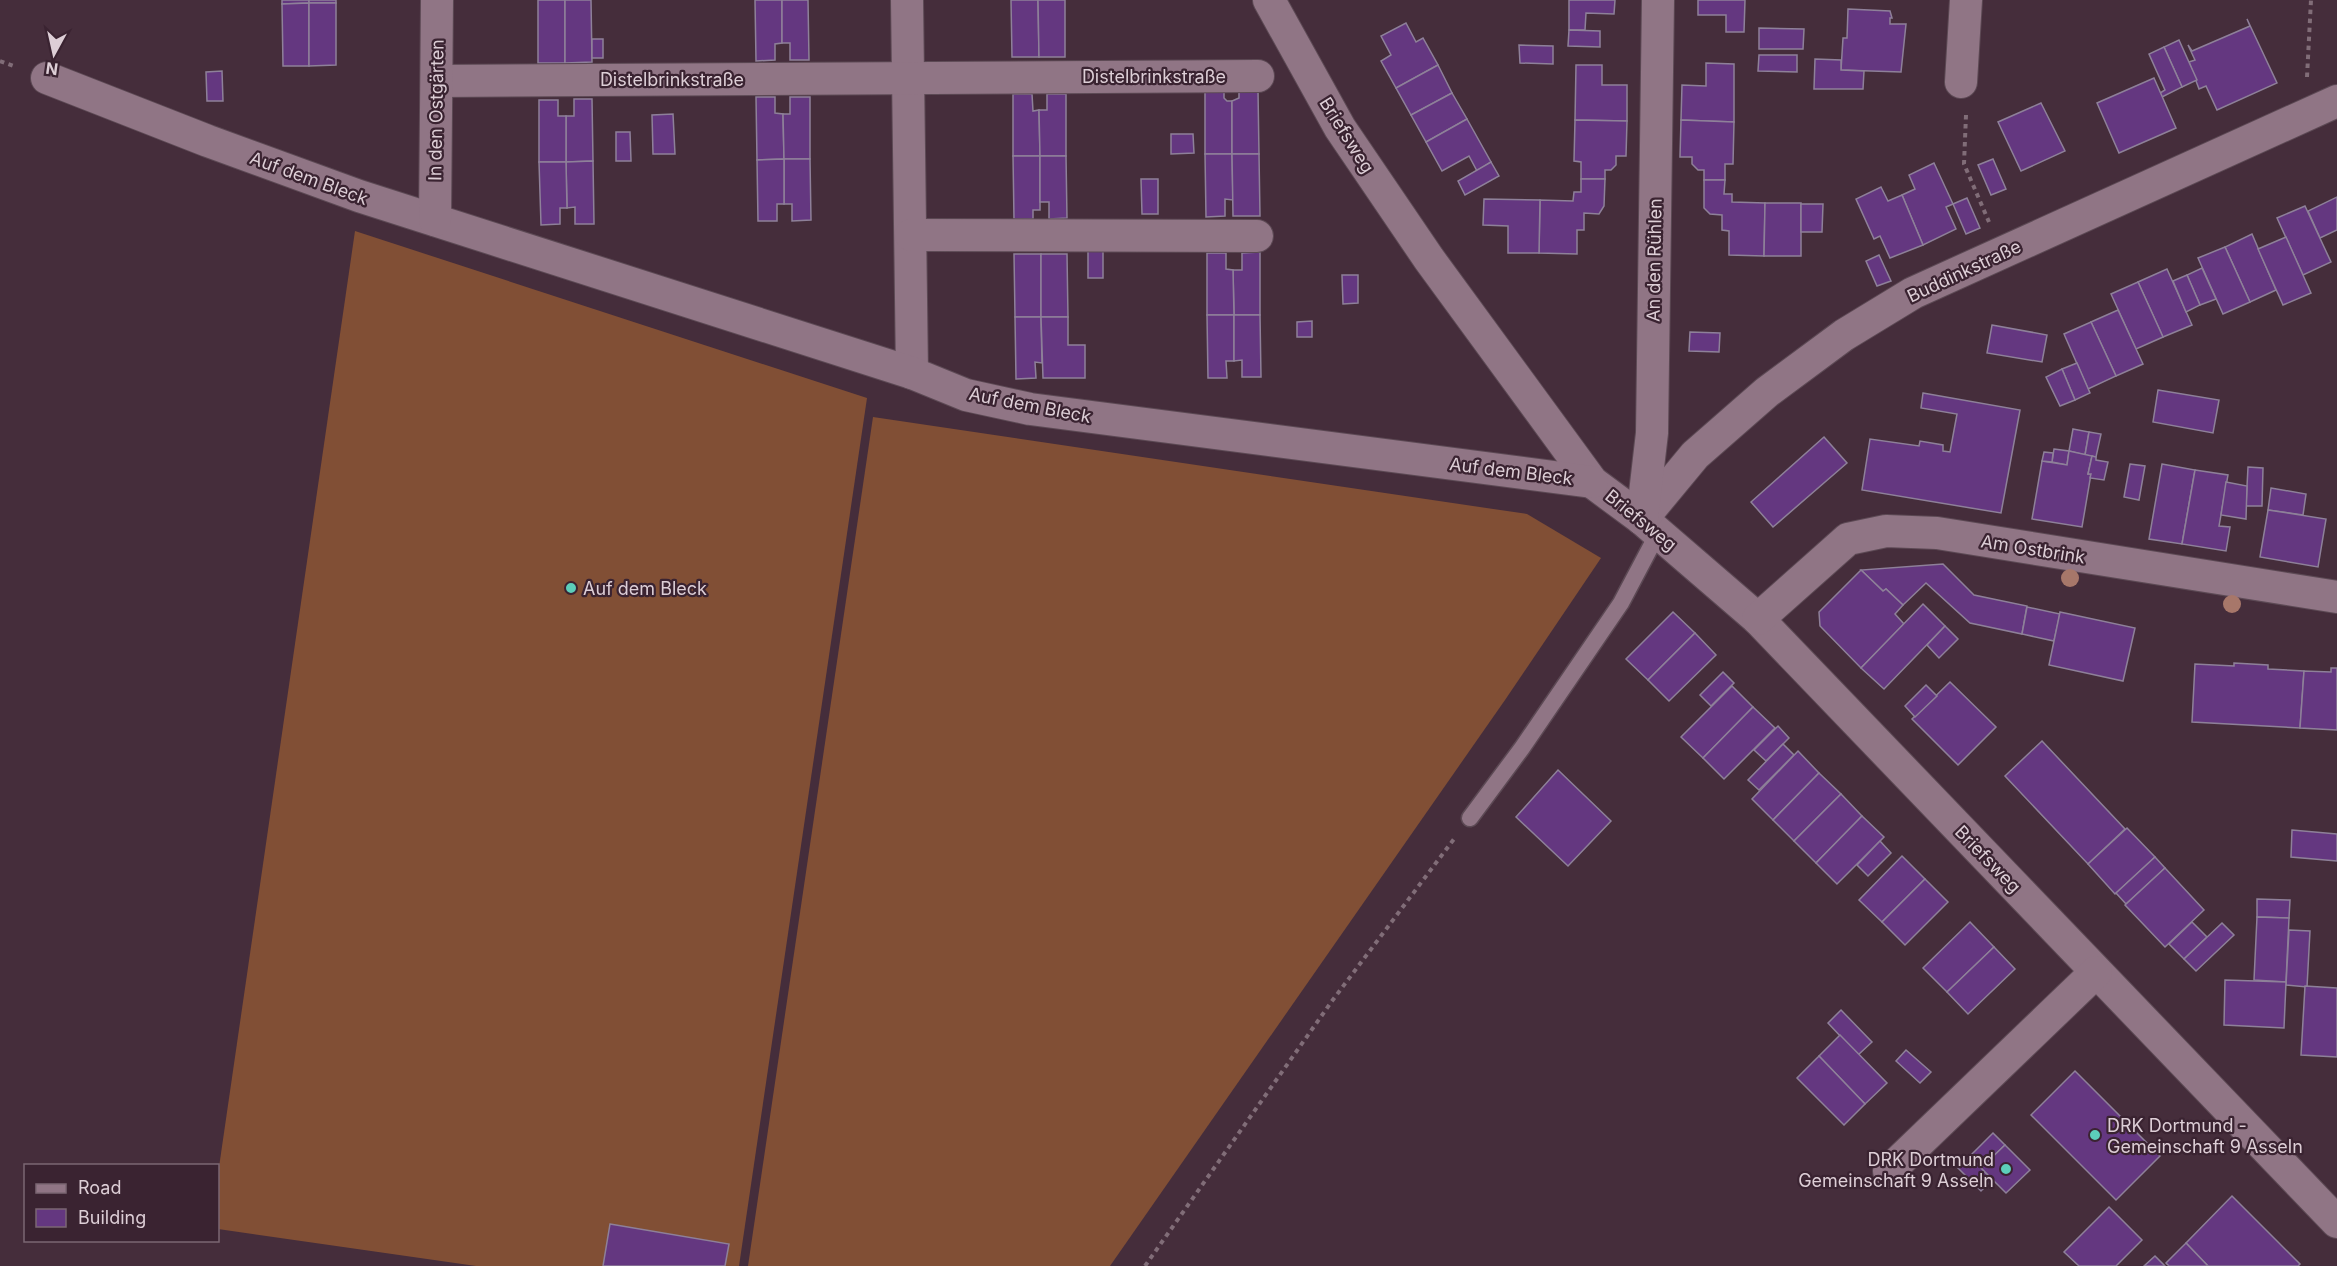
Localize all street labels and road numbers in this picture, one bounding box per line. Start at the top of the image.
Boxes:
street label: In den Ostgärten [424,39,448,181]
street label: Distelbrinkstraße [1082,66,1226,87]
street label: Distelbrinkstraße [600,69,744,90]
street label: Briefsweg [1315,93,1379,177]
street label: Auf dem Bleck [247,147,371,209]
street label: An den Rühlen [1642,198,1666,322]
street label: Buddinkstraße [1904,235,2024,307]
street label: Auf dem Bleck [967,383,1093,427]
street label: Auf dem Bleck [1448,453,1574,489]
street label: Briefsweg [1601,485,1681,555]
street label: Am Ostbrink [1979,530,2087,568]
street label: Briefsweg [1951,821,2025,897]

